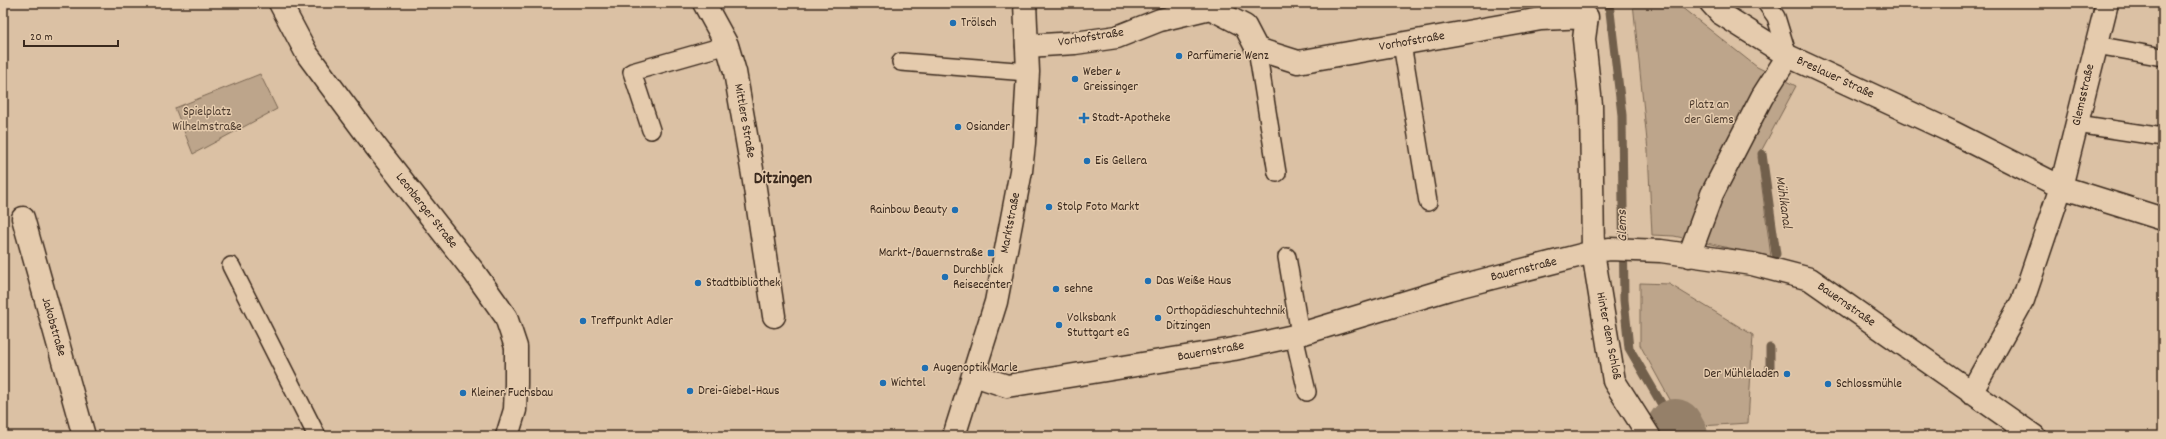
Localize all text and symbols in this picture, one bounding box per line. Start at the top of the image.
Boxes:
place label: Trölsch [961,14,997,33]
marker: Trölsch [948,18,958,28]
scale bar [24,22,118,48]
street label: Vorhofstraße [1057,23,1125,53]
street label: Vorhofstraße [1378,27,1447,57]
text: 20 m [30,29,53,46]
place label: Parfümerie Wenz [1187,47,1269,66]
marker: Parfümerie Wenz [1174,51,1184,61]
street label: Breslauer Straße [1793,52,1877,104]
street label: Glemsstraße [2068,62,2100,128]
place label: Weber & Greissinger [1083,63,1138,97]
marker: Weber & Greissinger [1070,74,1080,84]
street label: Mittlere Straße [728,82,760,160]
park label: Platz an der Glems [1684,96,1734,130]
park label: Spielplatz Wilhelmstraße [172,103,242,137]
place label: Stadt-Apotheke [1092,109,1171,128]
marker: Stadt-Apotheke [1079,113,1089,123]
place label: Osiander [966,118,1010,137]
marker: Osiander [953,122,963,132]
place label: Eis Gellera [1095,152,1148,171]
marker: Eis Gellera [1082,156,1092,166]
district label: Ditzingen [754,168,812,192]
street label: Leonberger Straße [390,169,462,253]
water label: Mühlkanal [1769,175,1797,231]
street label: Marktstraße [996,191,1026,255]
place label: Stolp Foto Markt [1057,198,1139,217]
place label: Rainbow Beauty [870,201,948,220]
marker: Stolp Foto Markt [1044,202,1054,212]
marker: Rainbow Beauty [950,205,960,215]
water label: Glems [1613,209,1633,242]
place label: Markt-/Bauernstraße [879,244,983,263]
marker: Markt-/Bauernstraße [986,248,996,258]
street label: Bauernstraße [1489,253,1559,287]
place label: Durchblick Reisecenter [953,261,1011,295]
marker: Durchblick Reisecenter [940,272,950,282]
place label: Das Weiße Haus [1156,272,1232,291]
place label: Stadtbibliothek [706,274,780,293]
marker: Das Weiße Haus [1143,276,1153,286]
marker: Stadtbibliothek [693,278,703,288]
street label: Bauernstraße [1813,278,1879,332]
place label: sehne [1064,280,1093,299]
marker: sehne [1051,284,1061,294]
street label: Hinter dem Schloß [1590,290,1626,382]
street label: Jakobstraße [36,295,71,359]
place label: Orthopädieschuhtechnik Ditzingen [1166,302,1285,336]
place label: Volksbank Stuttgart eG [1067,309,1129,343]
place label: Treffpunkt Adler [591,312,673,331]
marker: Orthopädieschuhtechnik Ditzingen [1153,313,1163,323]
marker: Treffpunkt Adler [578,316,588,326]
marker: Volksbank Stuttgart eG [1054,320,1064,330]
street label: Bauernstraße [1176,337,1246,367]
place label: Augenoptik Marle [933,359,1018,378]
marker: Augenoptik Marle [920,363,930,373]
place label: Der Mühleladen [1704,365,1779,384]
marker: Der Mühleladen [1782,369,1792,379]
place label: Wichtel [891,374,926,393]
place label: Schlossmühle [1836,375,1902,394]
marker: Wichtel [878,378,888,388]
marker: Schlossmühle [1823,379,1833,389]
place label: Drei-Giebel-Haus [698,382,779,401]
place label: Kleiner Fuchsbau [471,384,553,403]
marker: Drei-Giebel-Haus [685,386,695,396]
marker: Kleiner Fuchsbau [458,388,468,398]

